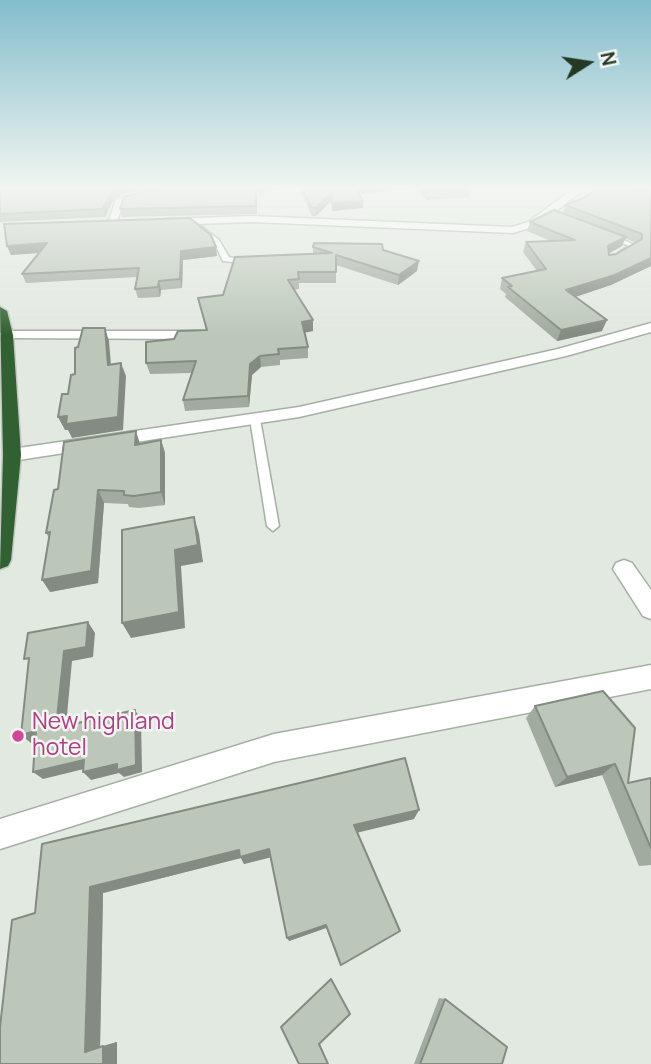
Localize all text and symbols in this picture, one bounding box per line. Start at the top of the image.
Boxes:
north arrow [553,28,623,98]
text: N [594,49,623,68]
place label: New highland hotel [32,709,175,763]
marker: New highland hotel [10,728,26,744]

